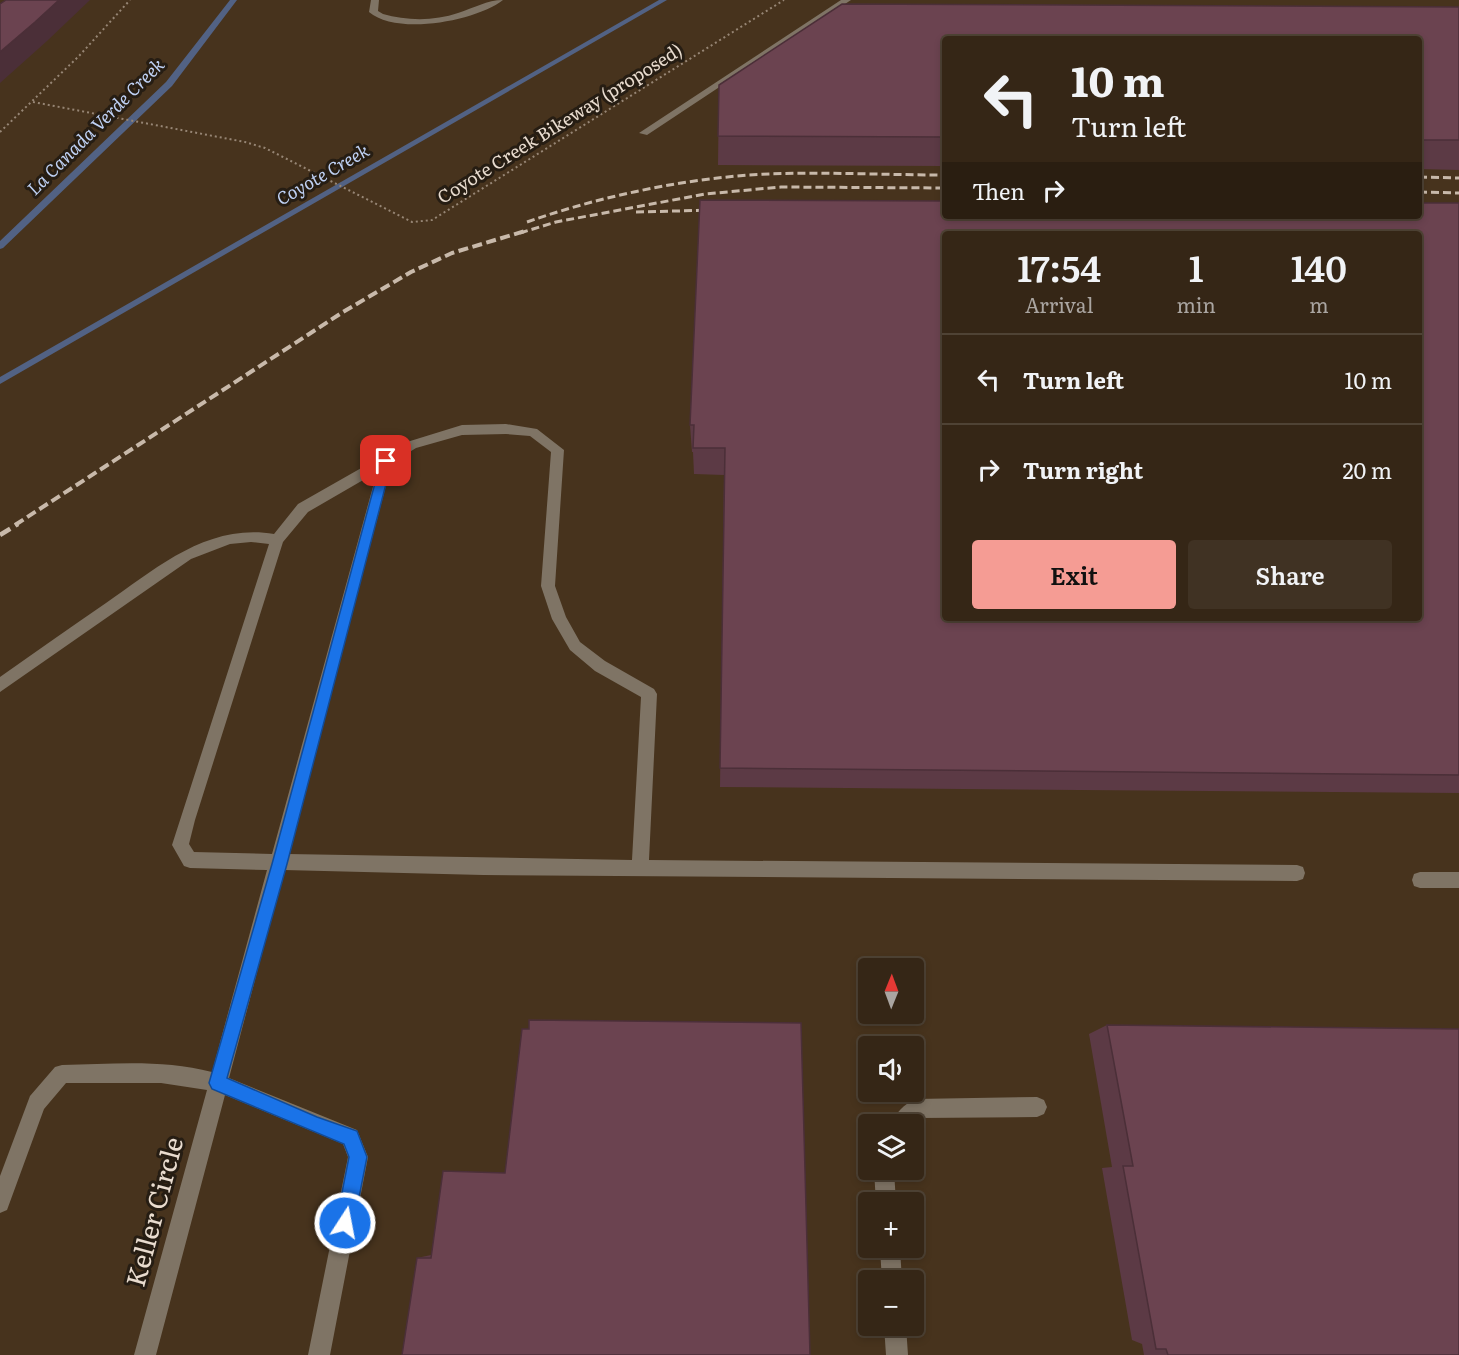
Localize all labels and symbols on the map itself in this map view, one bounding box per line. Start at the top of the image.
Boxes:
street label: Coyote Creek Bikeway (proposed) [431,36,687,210]
water label: La Canada Verde Creek [20,51,170,201]
water label: Coyote Creek [271,136,374,211]
pin [360,435,411,486]
north arrow [858,958,924,1024]
street label: Keller Circle [114,1132,191,1291]
position arrow [313,1191,377,1255]

